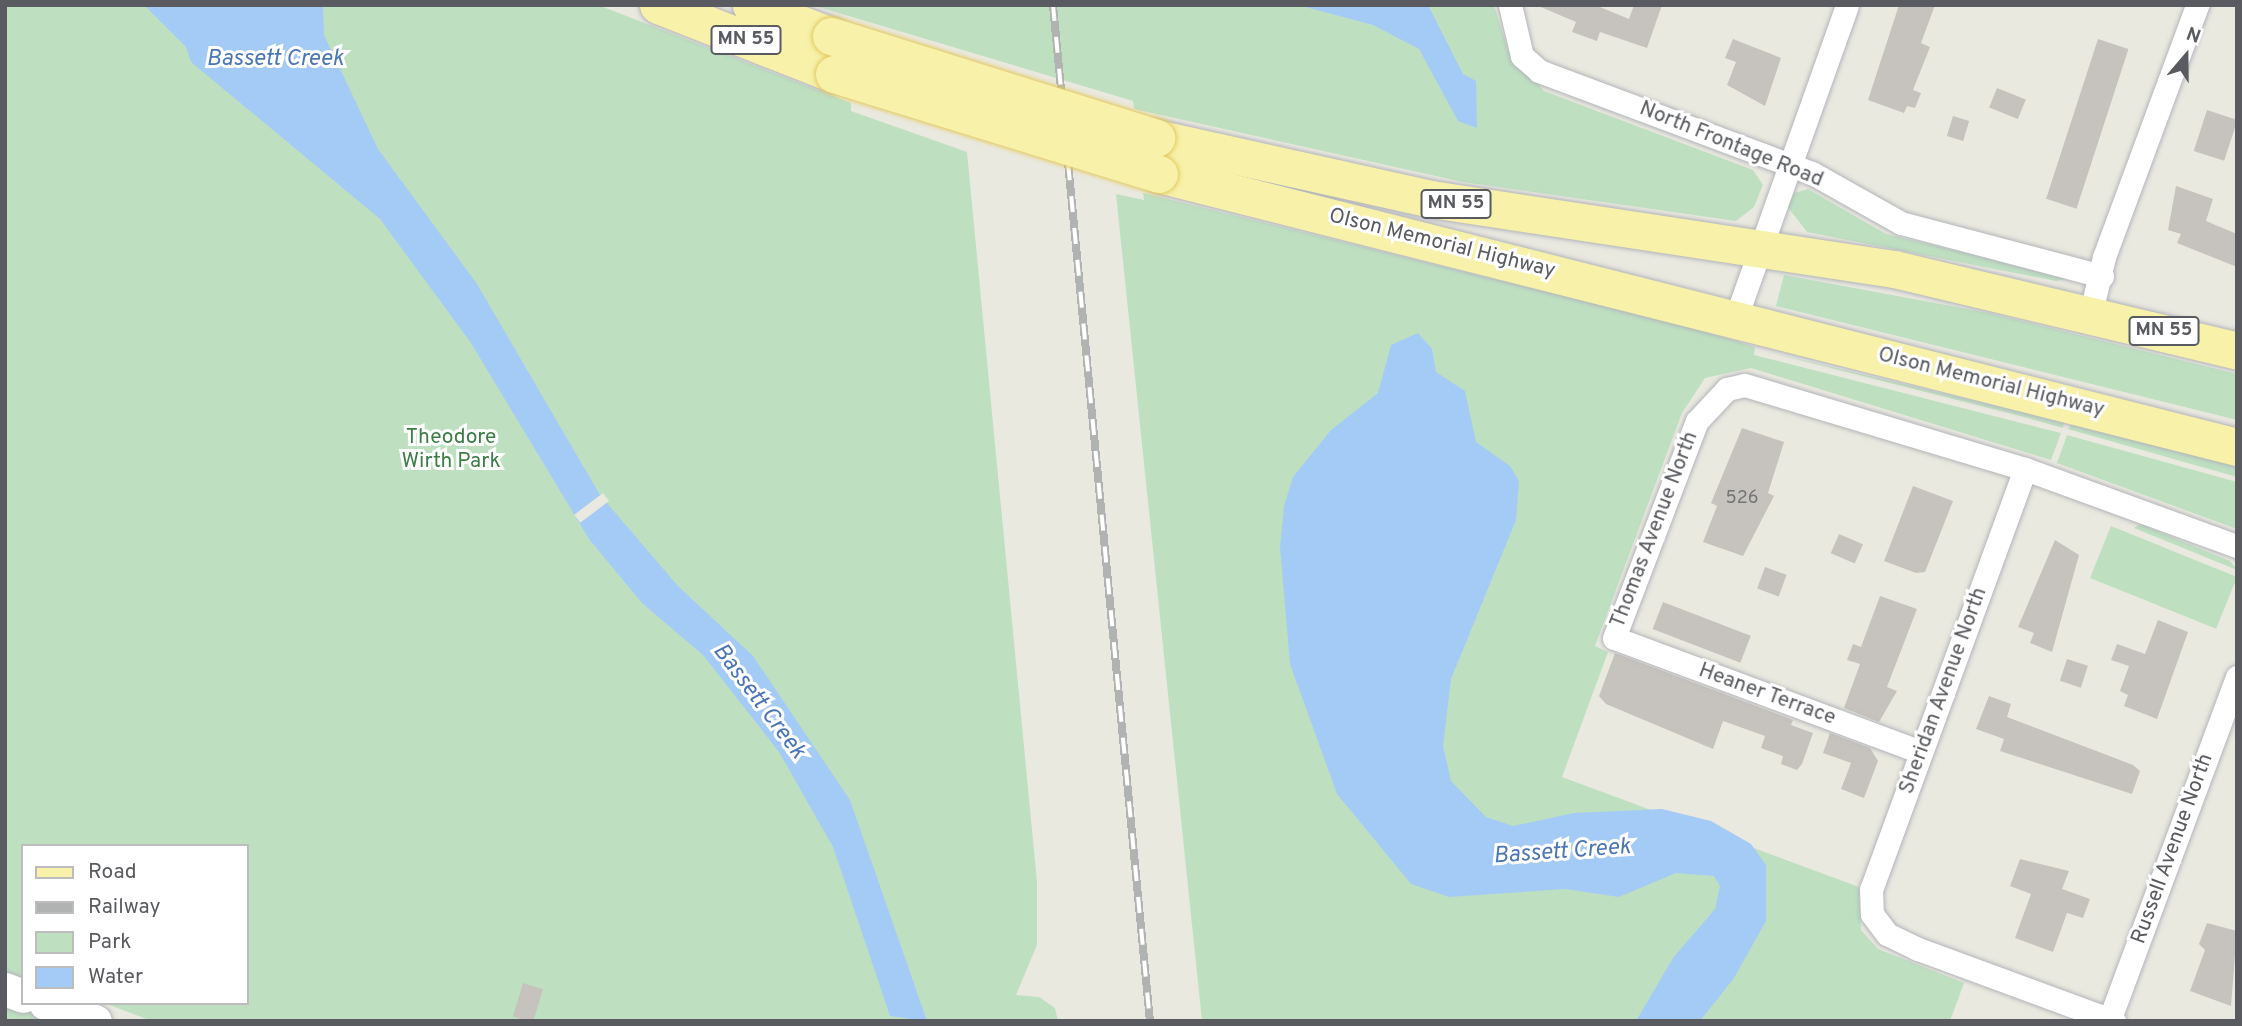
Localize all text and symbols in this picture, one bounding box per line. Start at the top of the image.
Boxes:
north arrow [2151,21,2221,91]
text: N [2183,23,2204,50]
road number: MN 55 [709,24,783,56]
water label: Bassett Creek [206,46,344,74]
street label: North Frontage Road [1635,97,1827,193]
road number: MN 55 [1419,188,1493,220]
street label: Olson Memorial Highway [1326,204,1558,284]
road number: MN 55 [2127,316,2201,346]
street label: Olson Memorial Highway [1875,343,2107,423]
park label: Theodore Wirth Park [401,425,501,475]
street label: Thomas Avenue North [1606,428,1704,632]
house number: 526 [1726,488,1758,510]
street label: Sheridan Avenue North [1895,584,1993,798]
water label: Bassett Creek [706,639,810,765]
street label: Heaner Terrace [1695,658,1839,732]
street label: Russell Avenue North [2127,750,2219,948]
water label: Bassett Creek [1493,834,1631,872]
legend [21,844,248,1005]
text: Road [88,859,137,886]
text: Railway [88,894,161,921]
text: Park [88,929,131,956]
text: Water [88,964,143,991]

